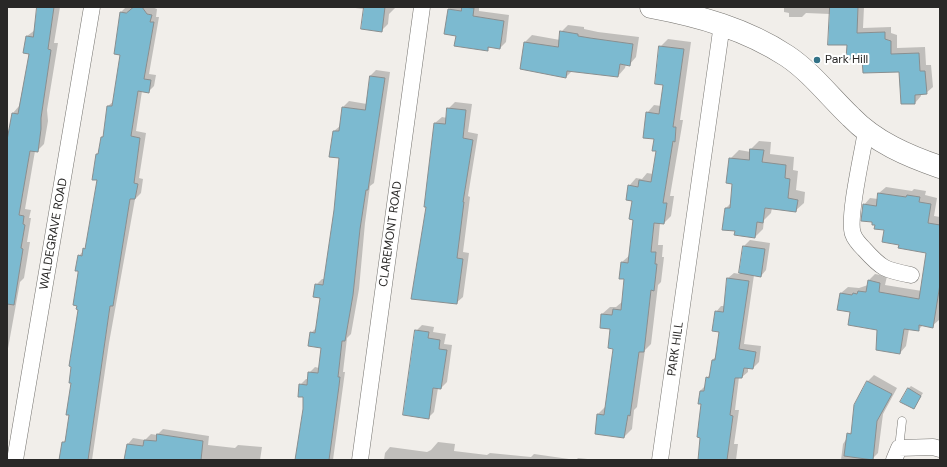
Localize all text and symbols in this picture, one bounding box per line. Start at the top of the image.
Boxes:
place label: Park Hill [825,53,868,67]
marker: Park Hill [812,55,822,65]
street label: WALDEGRAVE ROAD [37,177,71,291]
street label: CLAREMONT ROAD [376,180,406,288]
street label: PARK HILL [665,321,687,377]

